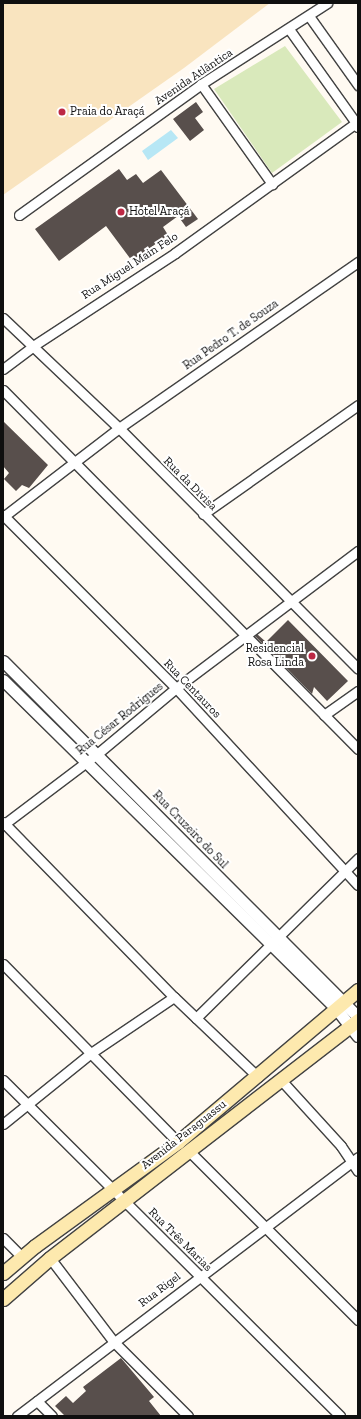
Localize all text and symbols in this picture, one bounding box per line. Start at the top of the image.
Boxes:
street label: Avenida Atlântica [152,46,236,108]
place label: Praia do Araçá [70,105,145,119]
marker: Praia do Araçá [57,107,67,117]
place label: Hotel Araçá [129,205,190,219]
marker: Hotel Araçá [116,207,126,217]
street label: Rua Miguel Main Felo [79,229,181,303]
street label: Rua Pedro T. de Souza [181,297,281,373]
street label: Rua da Divisa [160,454,220,514]
place label: Residencial Rosa Linda [245,642,304,670]
marker: Residencial Rosa Linda [307,651,317,661]
street label: Rua Centauros [160,657,224,721]
street label: Rua César Rodrigues [74,680,166,758]
street label: Rua Cruzeiro do Sul [149,788,231,872]
street label: Avenida Paraguassu [139,1097,229,1173]
street label: Rua Três Marias [145,1205,215,1275]
street label: Rua Rigel [136,1270,184,1310]

